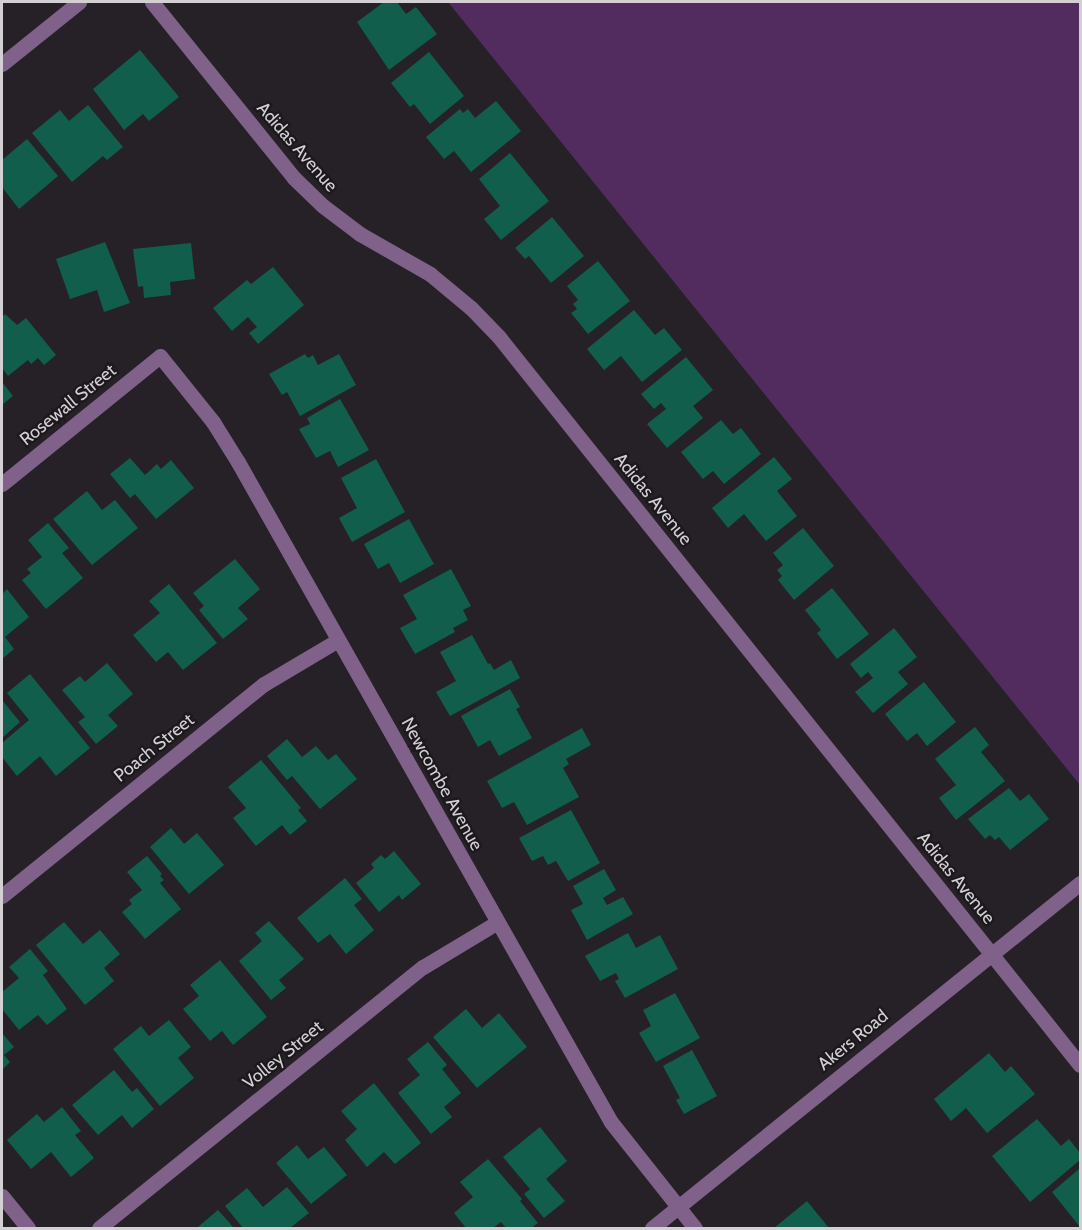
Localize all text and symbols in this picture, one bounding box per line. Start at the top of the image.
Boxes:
street label: Adidas Avenue [252,98,342,196]
street label: Rosewall Street [16,360,120,450]
street label: Adidas Avenue [609,449,697,549]
street label: Poach Street [110,709,198,787]
street label: Newcombe Avenue [397,714,487,854]
street label: Adidas Avenue [912,828,1000,928]
street label: Akers Road [813,1005,893,1075]
street label: Volley Street [239,1016,327,1094]

